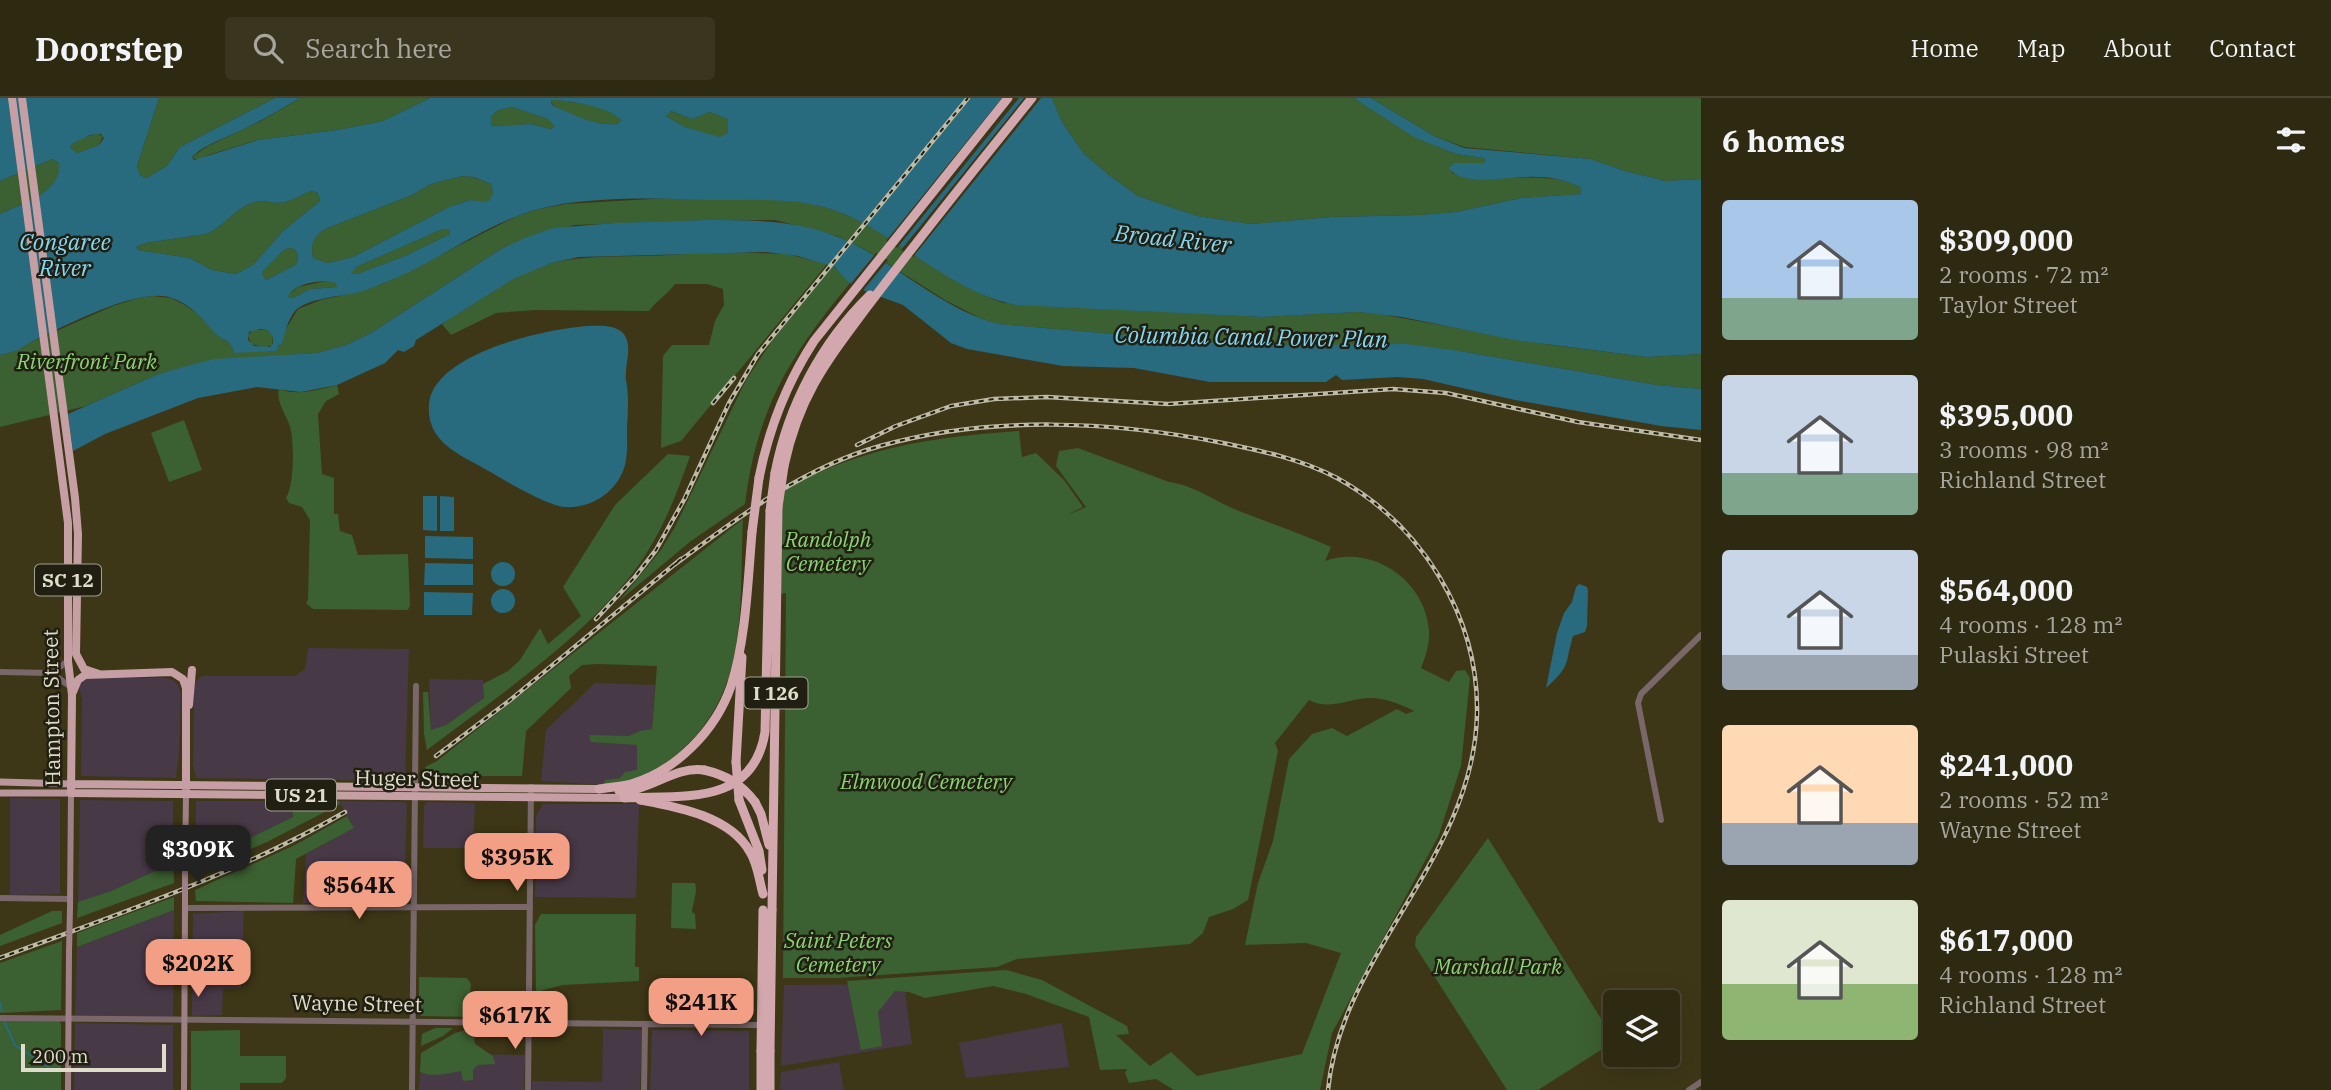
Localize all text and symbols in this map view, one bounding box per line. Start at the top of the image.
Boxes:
search box [225,17,715,80]
text: Doorstep [35,27,183,70]
icon: search [249,29,287,67]
text: Search here [305,31,452,65]
text: Home [1911,32,1979,64]
text: Map [2017,32,2065,64]
text: About [2103,32,2171,64]
text: Contact [2209,32,2296,64]
text: 6 homes [1722,121,1845,160]
icon: filters [2272,121,2310,159]
water label: Broad River [1112,217,1234,259]
text: $309,000 [1939,220,2073,259]
water label: Congaree River [19,226,111,282]
icon: home [1778,228,1862,312]
text: 2 rooms · 72 m² [1939,259,2109,289]
text: Taylor Street [1939,289,2078,319]
water label: Columbia Canal Power Plan [1114,319,1388,353]
park label: Riverfront Park [16,347,158,375]
text: $395,000 [1939,395,2073,434]
icon: home [1778,403,1862,487]
text: 3 rooms · 98 m² [1939,434,2109,464]
text: Richland Street [1939,464,2106,494]
park label: Randolph Cemetery [784,525,873,577]
road number: SC 12 [35,565,101,596]
text: $564,000 [1939,570,2073,609]
icon: home [1778,578,1862,662]
text: 4 rooms · 128 m² [1939,609,2122,639]
street label: Hampton Street [36,629,66,787]
text: Pulaski Street [1939,639,2089,669]
road number: I 126 [744,678,808,708]
text: $241,000 [1939,745,2073,784]
icon: home [1778,753,1862,837]
street label: Huger Street [354,763,480,793]
park label: Elmwood Cemetery [839,767,1014,795]
road number: US 21 [266,780,336,810]
text: 2 rooms · 52 m² [1939,784,2109,814]
text: Wayne Street [1939,814,2081,844]
pin: $309K [149,826,247,885]
text: $309K [162,833,234,863]
pin: $395K [468,834,566,893]
text: $395K [481,841,553,871]
pin: $564K [310,862,408,921]
text: $564K [323,869,395,899]
text: $617,000 [1939,920,2073,959]
park label: Saint Peters Cemetery [783,926,892,978]
icon: home [1778,928,1862,1012]
pin: $202K [149,940,247,999]
text: $202K [162,947,234,977]
park label: Marshall Park [1433,952,1563,980]
text: 4 rooms · 128 m² [1939,959,2122,989]
pin: $241K [652,978,750,1038]
text: $241K [665,986,737,1016]
street label: Wayne Street [292,988,422,1018]
text: Richland Street [1939,989,2106,1019]
map controls [1603,990,1680,1067]
button: layers [1603,990,1680,1067]
pin: $617K [466,992,564,1051]
text: $617K [479,999,551,1029]
scale bar [21,1041,166,1073]
text: 200 m [32,1044,89,1068]

